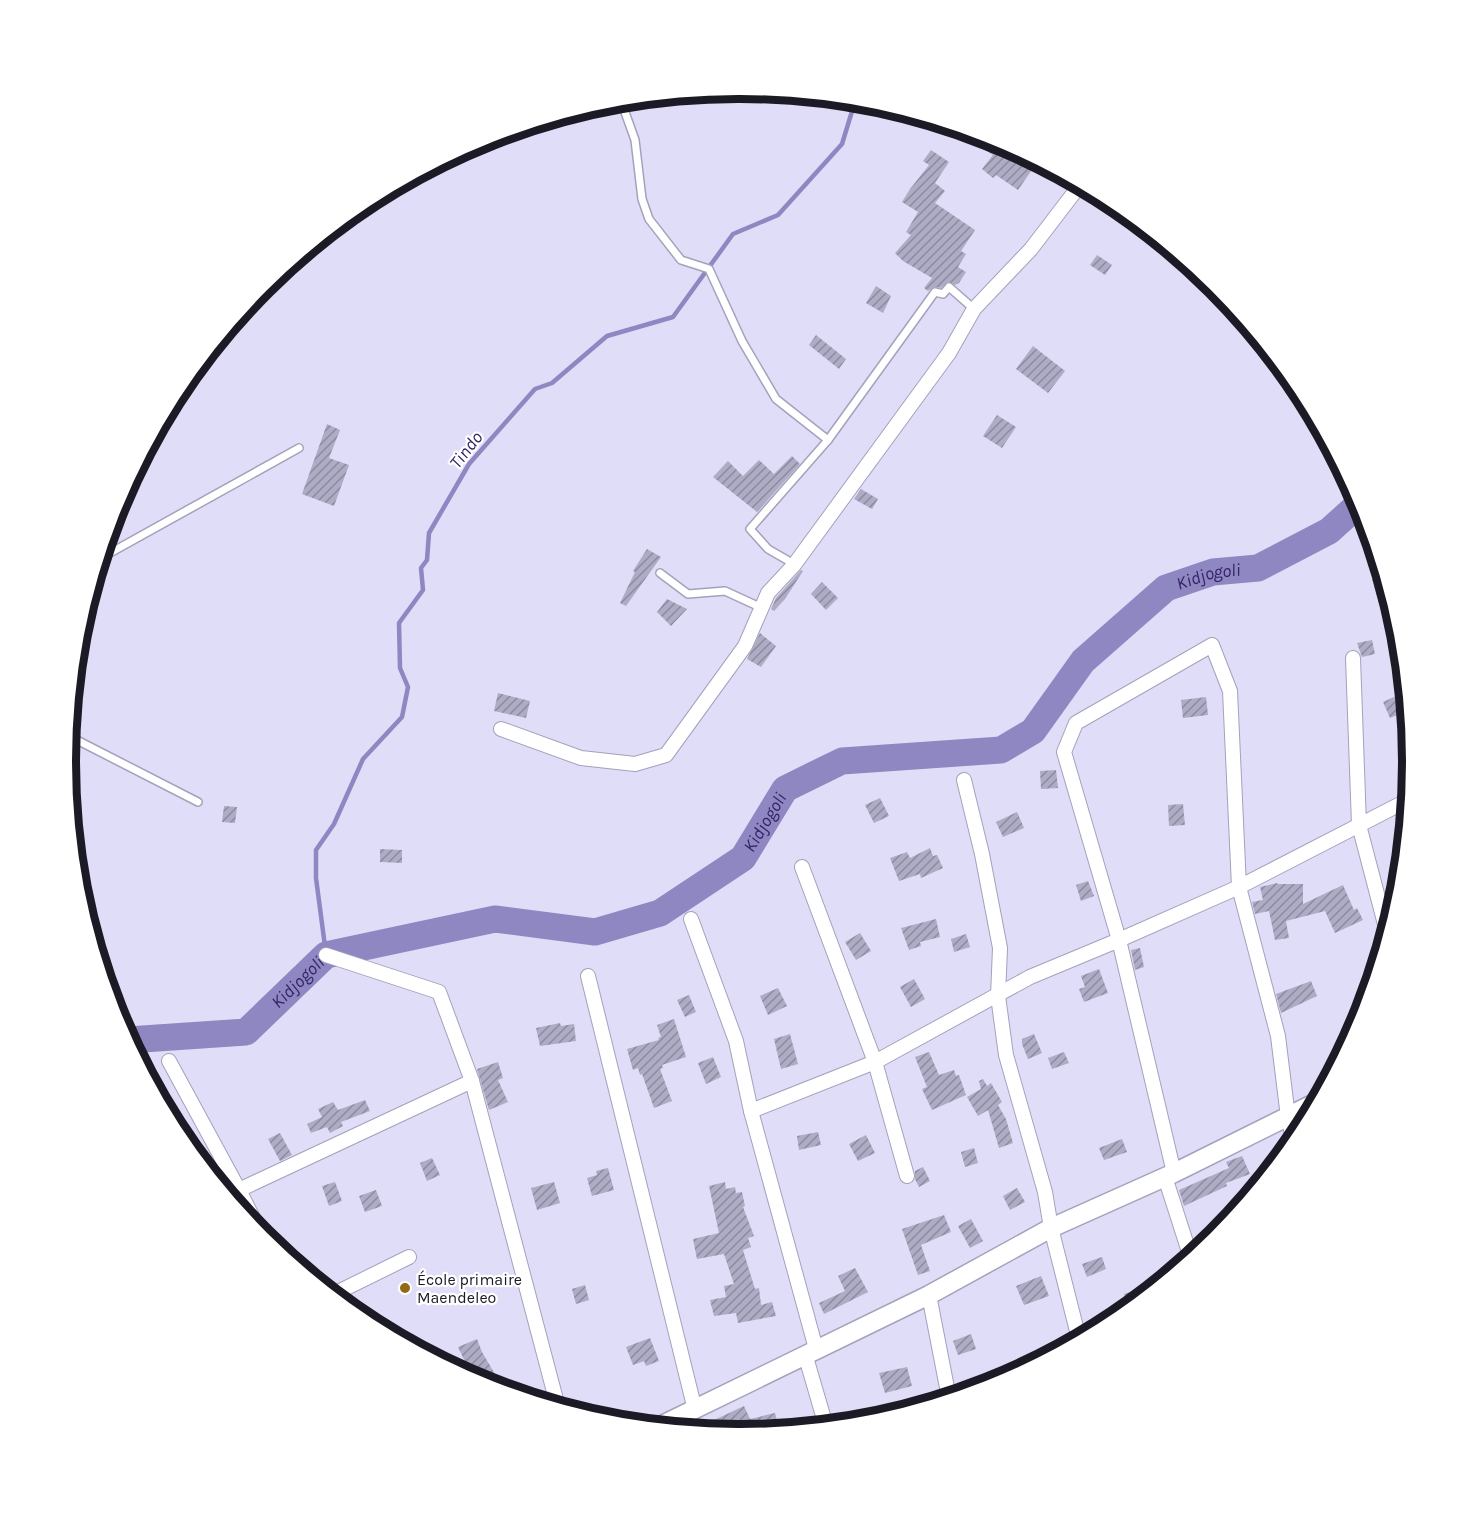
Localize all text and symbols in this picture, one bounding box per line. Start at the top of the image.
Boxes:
water label: Tindo [445,427,487,473]
water label: Kidjogoli [1173,559,1242,595]
water label: Kidjogoli [738,788,791,856]
water label: Kidjogoli [266,951,329,1013]
place label: École primaire Maendeleo [417,1270,522,1307]
marker: École primaire Maendeleo [398,1281,412,1295]

